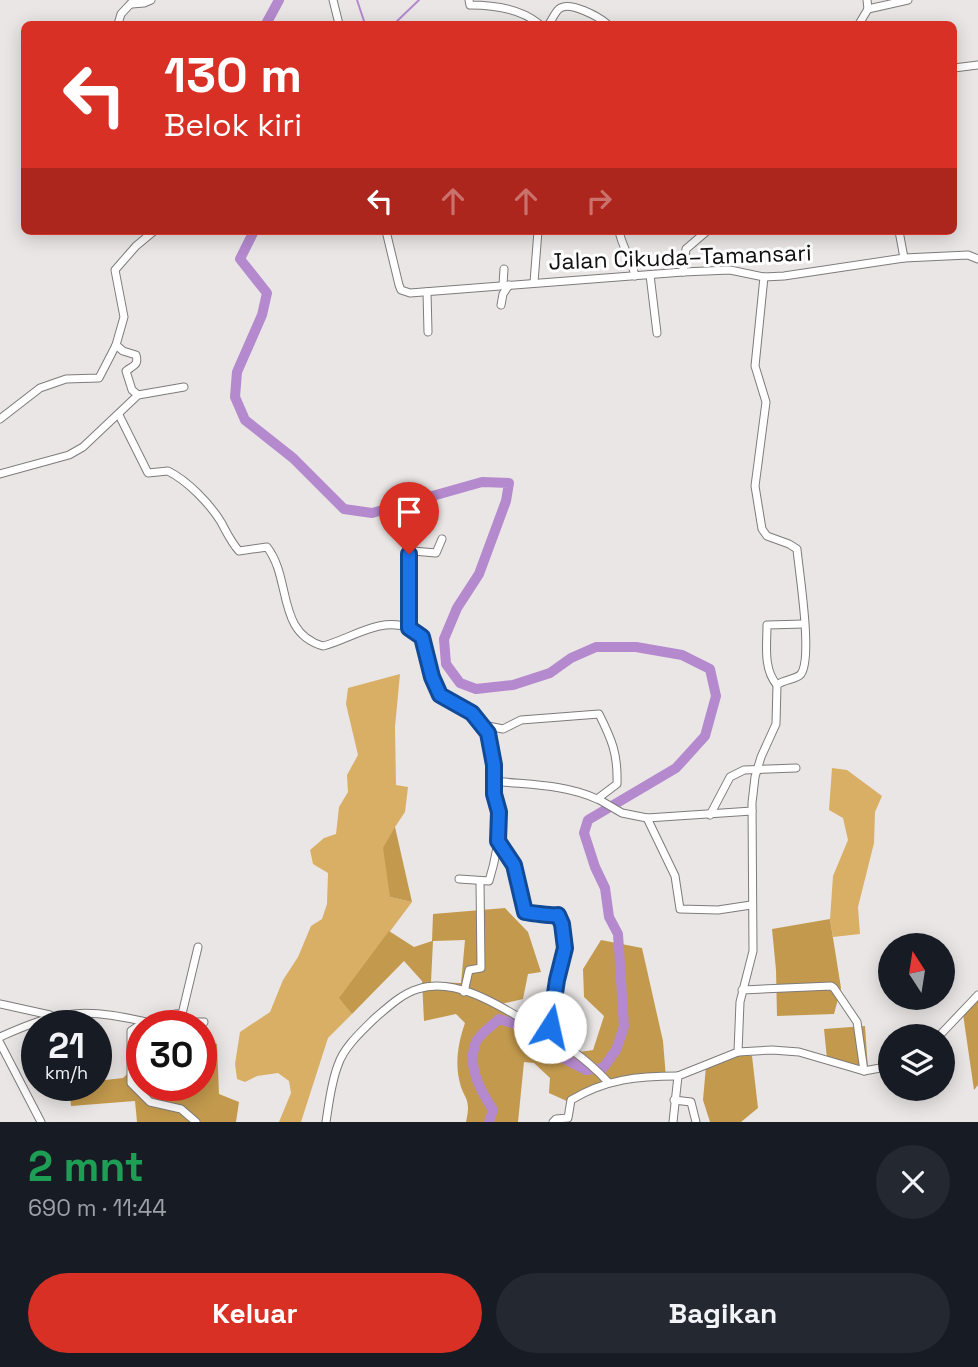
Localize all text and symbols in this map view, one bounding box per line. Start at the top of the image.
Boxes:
text: 130 m [164,44,302,106]
icon: left [49,49,140,140]
text: Belok kiri [164,105,302,145]
icon: left [361,182,399,220]
icon: ahead [434,182,472,220]
icon: ahead [507,182,545,220]
icon: right [580,182,618,220]
street label: Jalan Cikuda–Tamansari [548,237,812,277]
pin [379,482,439,554]
icon: arrive [390,493,428,531]
north arrow [878,933,956,1010]
map controls [878,933,955,1101]
position arrow [513,990,587,1064]
speed limit sign: 30 [126,1010,217,1101]
text: 21 [48,1024,85,1068]
button: layers [878,1024,955,1101]
text: km/h [45,1061,88,1084]
text: 2 mnt [28,1140,144,1193]
button: close [876,1145,950,1219]
text: 690 m · 11:44 [28,1193,167,1223]
button: Keluar [28,1273,482,1353]
button: Bagikan [496,1273,950,1353]

